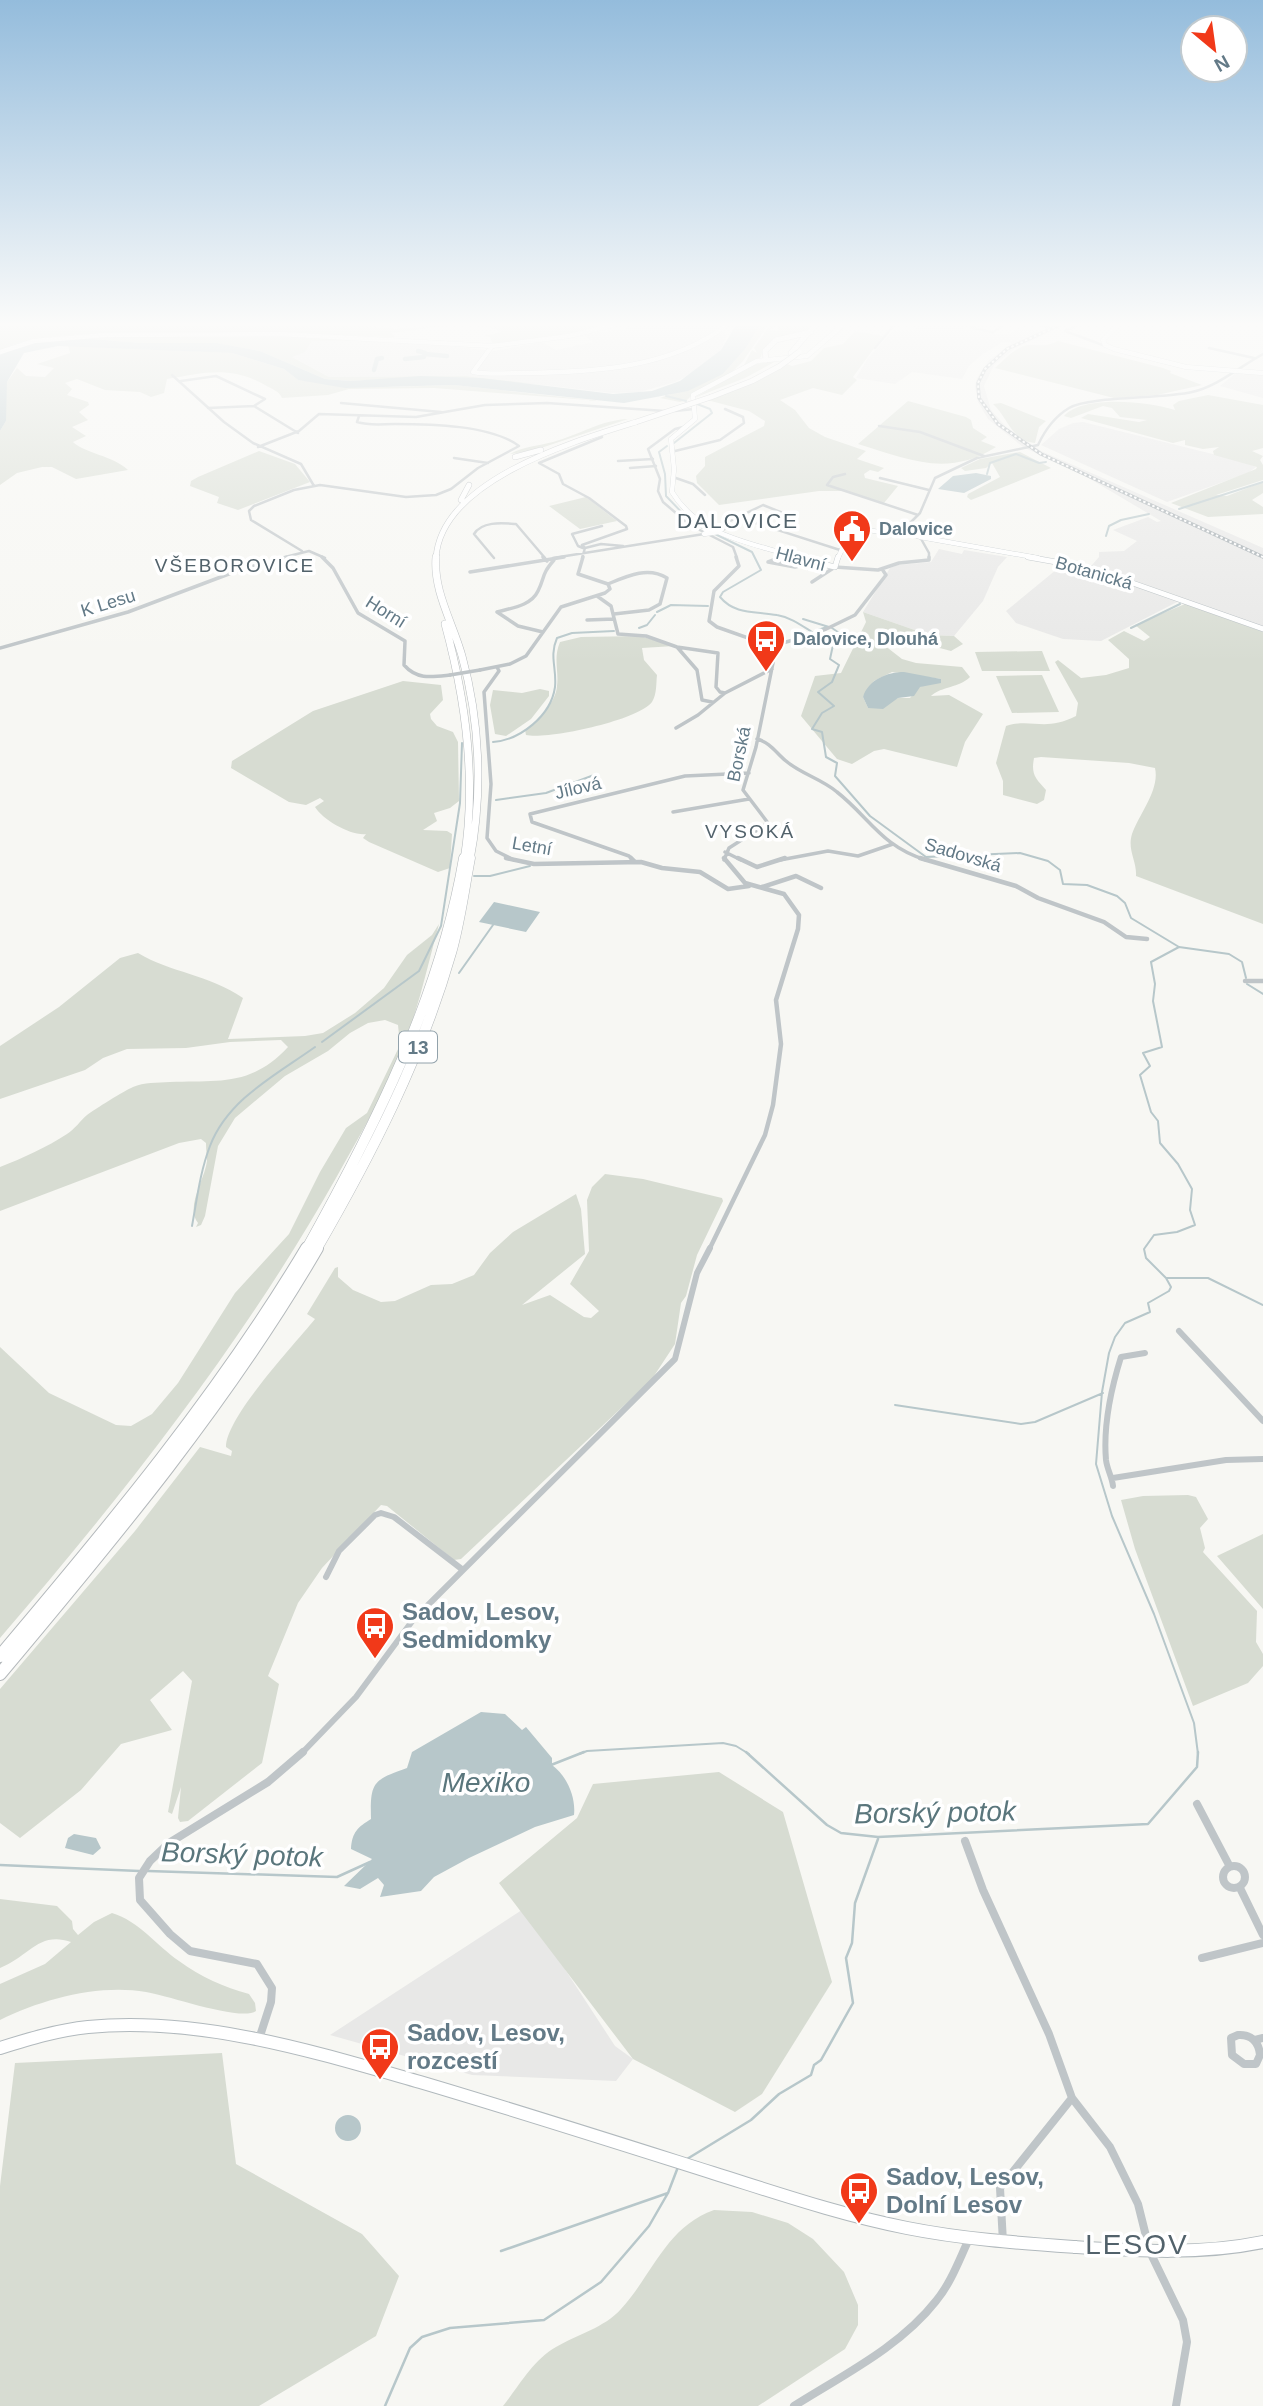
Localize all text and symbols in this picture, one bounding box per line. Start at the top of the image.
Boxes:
north arrow [1179,14,1249,84]
text: N [1211,51,1233,76]
public building icon: Dalovice [831,508,873,563]
district label: DALOVICE [677,509,799,532]
place label: Dalovice [879,519,953,539]
street label: Hlavní [774,543,828,575]
street label: Botanická [1053,552,1136,594]
district label: VŠEBOROVICE [155,555,315,576]
street label: K Lesu [78,585,138,621]
street label: Horní [362,592,410,632]
bus stop icon: Dalovice, Dlouhá [745,618,787,673]
place label: Dalovice, Dlouhá [793,629,939,649]
street label: Borská [723,724,755,783]
street label: Jílová [553,773,604,803]
district label: VYSOKÁ [705,821,795,842]
street label: Letní [511,833,553,859]
street label: Sadovská [922,834,1005,876]
road number: 13 [399,1032,437,1063]
place label: Sadov, Lesov, Sedmidomky [402,1598,560,1653]
bus stop icon: Sadov, Lesov, Sedmidomky [354,1605,396,1660]
water label: Mexiko [442,1767,530,1798]
water label: Borský potok [854,1796,1018,1829]
water label: Borský potok [161,1836,325,1873]
place label: Sadov, Lesov, rozcestí [407,2019,565,2074]
bus stop icon: Sadov, Lesov, rozcestí [359,2026,401,2081]
place label: Sadov, Lesov, Dolní Lesov [886,2163,1044,2218]
bus stop icon: Sadov, Lesov, Dolní Lesov [838,2170,880,2225]
district label: LESOV [1085,2229,1189,2260]

